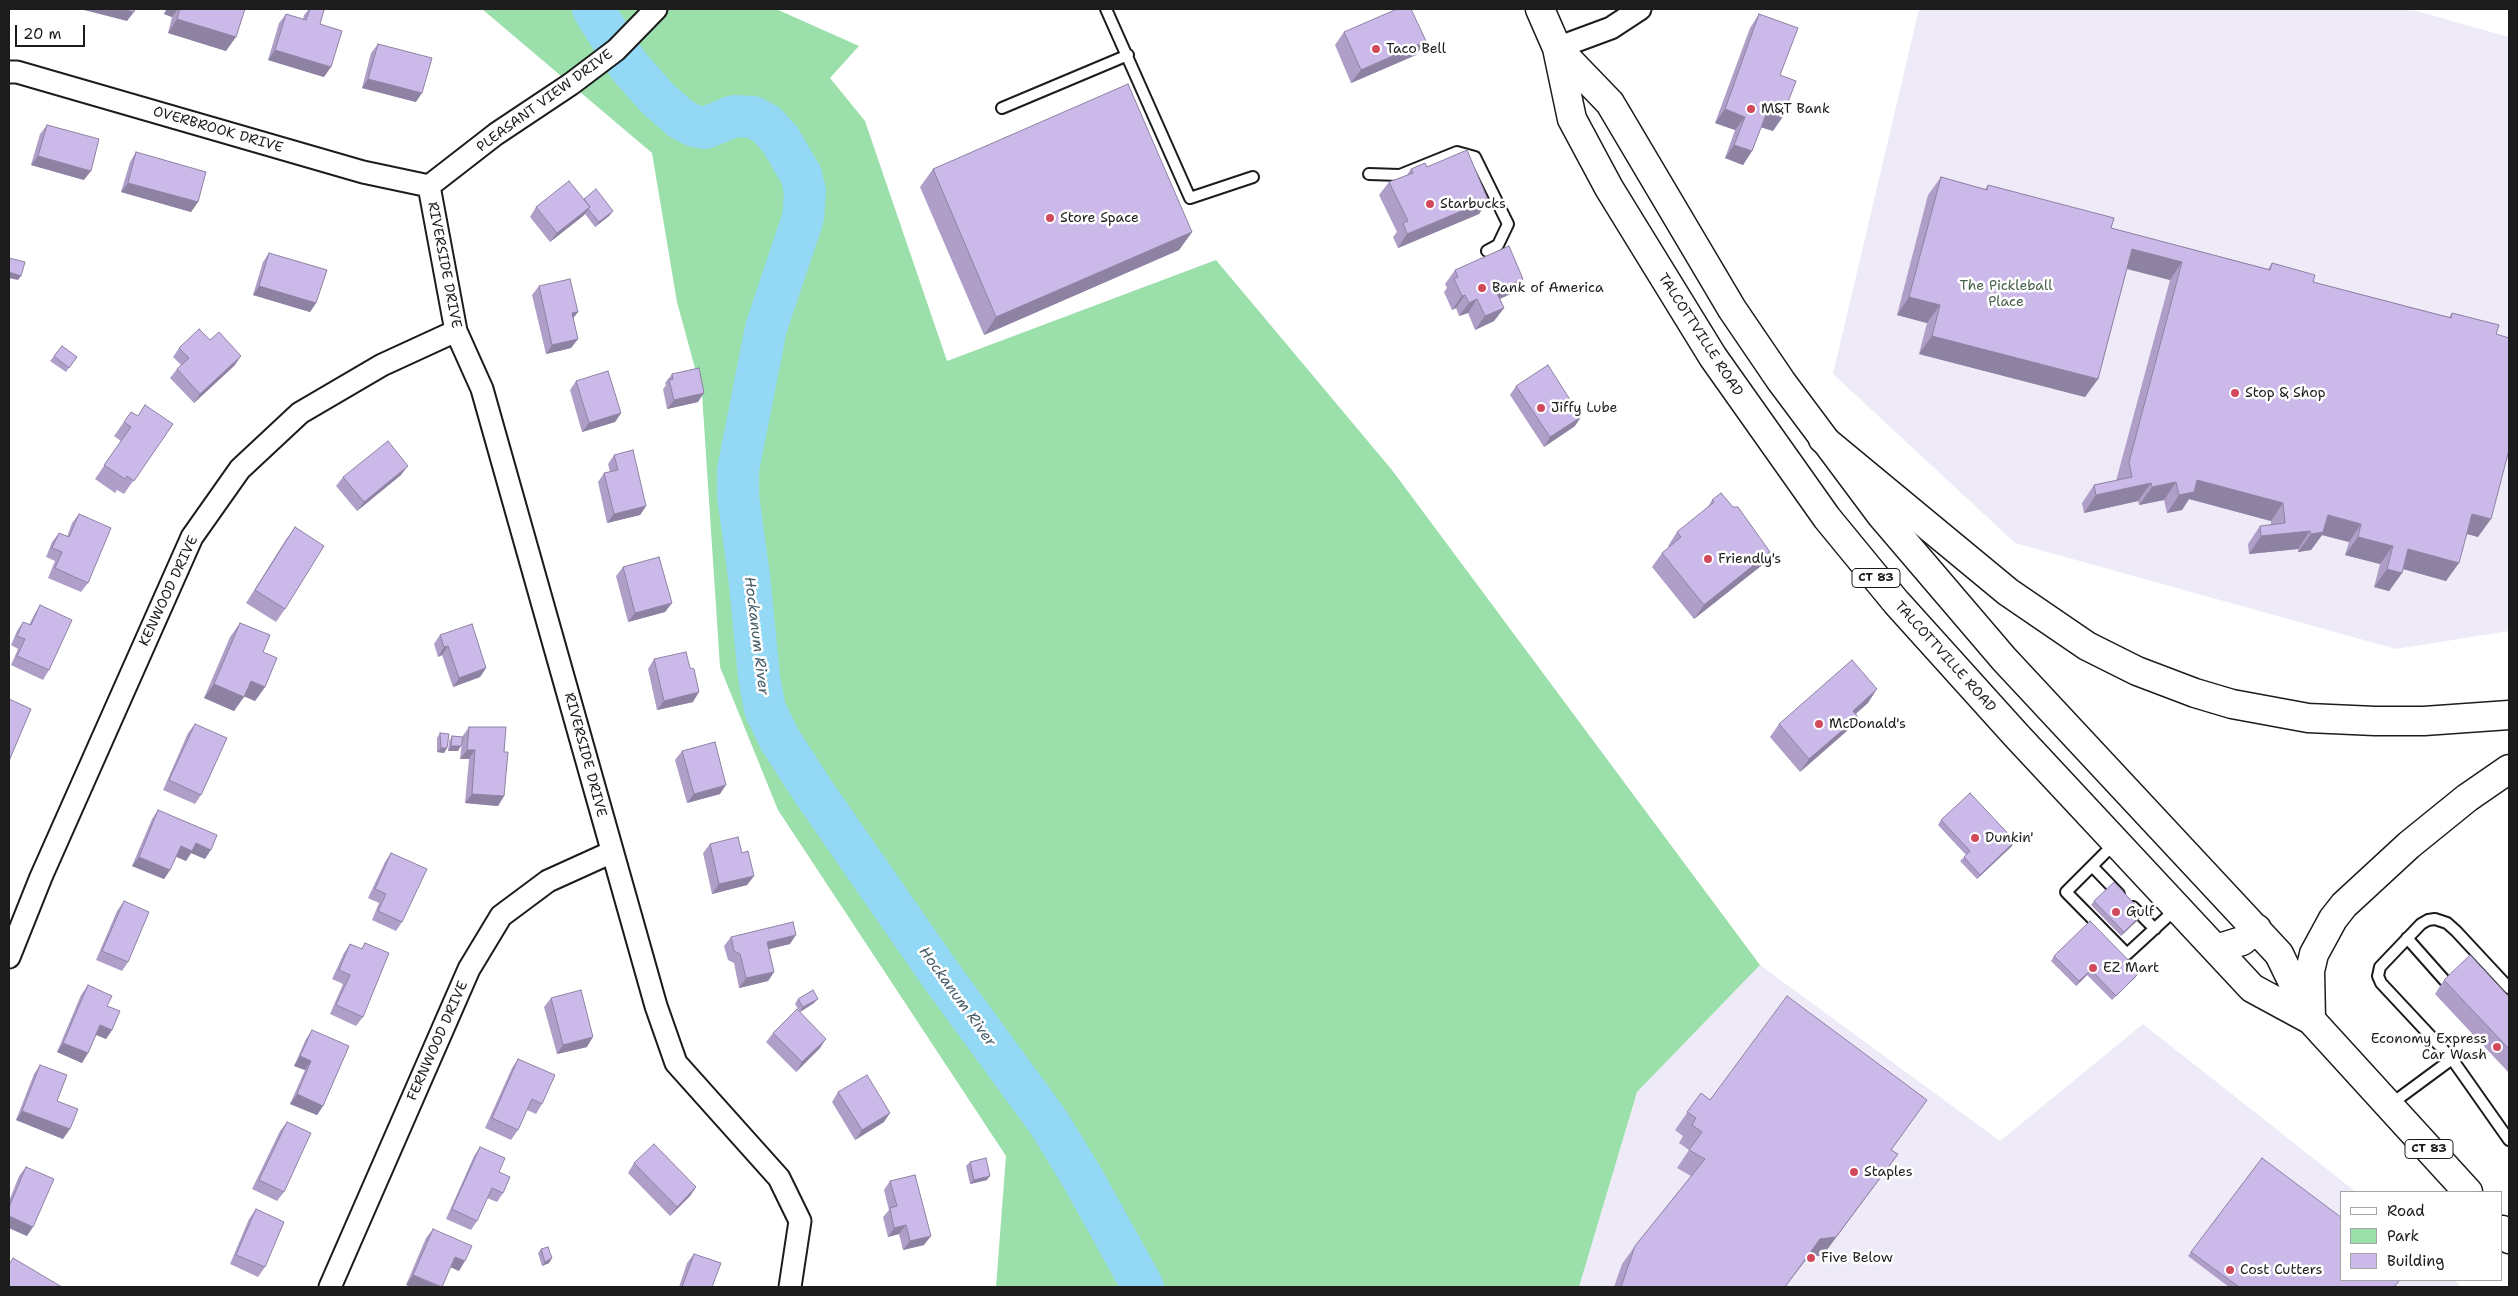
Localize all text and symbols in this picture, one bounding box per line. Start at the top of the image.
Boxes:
scale bar [18,15,88,47]
text: 20 m [23,24,62,44]
place label: Taco Bell [1386,41,1446,57]
marker: Taco Bell [1370,43,1382,55]
street label: PLEASANT VIEW DRIVE [474,46,616,156]
place label: M&T Bank [1761,101,1830,117]
street label: OVERBROOK DRIVE [151,103,285,157]
marker: M&T Bank [1745,103,1757,115]
place label: Starbucks [1440,196,1506,212]
marker: Starbucks [1424,198,1436,210]
street label: RIVERSIDE DRIVE [423,200,465,330]
place label: Store Space [1060,210,1139,226]
marker: Store Space [1044,212,1056,224]
street label: TALCOTTVILLE ROAD [1654,270,1746,400]
park label: The Pickleball Place [1960,278,2052,310]
place label: Bank of America [1492,280,1604,296]
marker: Bank of America [1476,282,1488,294]
place label: Stop & Shop [2245,385,2326,401]
marker: Stop & Shop [2229,387,2241,399]
place label: Jiffy Lube [1551,400,1618,416]
marker: Jiffy Lube [1535,402,1547,414]
street label: KENWOOD DRIVE [136,533,202,649]
place label: Friendly's [1718,551,1781,567]
marker: Friendly's [1702,553,1714,565]
road number: CT 83 [1852,568,1900,588]
water label: Hockanum River [740,576,772,696]
street label: TALCOTTVILLE ROAD [1891,598,1999,716]
street label: RIVERSIDE DRIVE [560,691,610,819]
place label: McDonald's [1829,716,1906,732]
marker: McDonald's [1813,718,1825,730]
place label: Dunkin' [1985,830,2034,846]
marker: Dunkin' [1969,832,1981,844]
place label: Gulf [2126,904,2154,920]
marker: Gulf [2110,906,2122,918]
water label: Hockanum River [915,944,999,1050]
place label: EZ Mart [2103,960,2159,976]
marker: EZ Mart [2087,962,2099,974]
street label: FERNWOOD DRIVE [404,979,472,1103]
place label: Economy Express Car Wash [2371,1031,2487,1064]
marker: Economy Express Car Wash [2491,1041,2503,1053]
road number: CT 83 [2405,1140,2453,1158]
place label: Staples [1864,1164,1913,1180]
marker: Staples [1848,1166,1860,1178]
legend [2340,1191,2503,1281]
text: Road [2387,1201,2425,1221]
text: Park [2387,1226,2419,1246]
place label: Five Below [1821,1250,1893,1266]
text: Building [2387,1251,2444,1271]
marker: Five Below [1805,1252,1817,1264]
place label: Cost Cutters [2240,1262,2323,1278]
marker: Cost Cutters [2224,1264,2236,1276]

